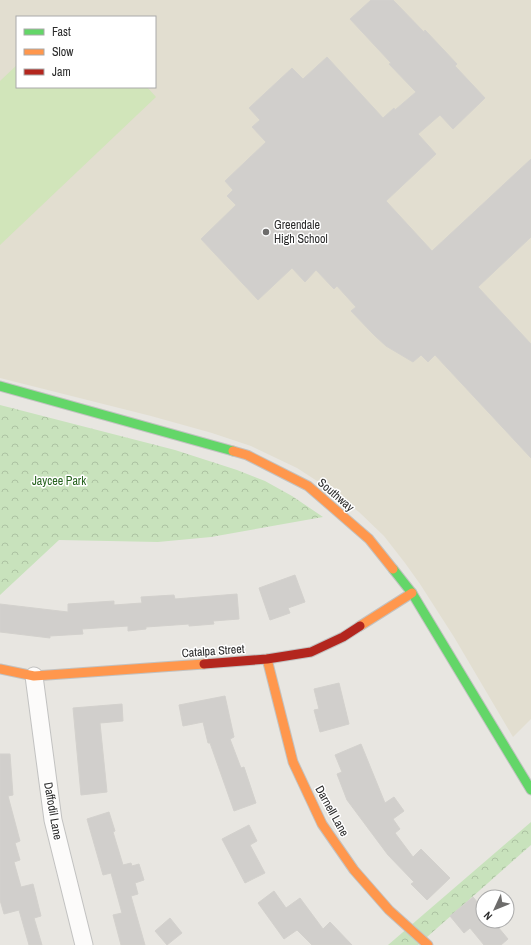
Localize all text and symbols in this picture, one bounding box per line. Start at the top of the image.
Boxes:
legend [16,16,156,88]
text: Fast [52,24,71,40]
text: Slow [52,44,74,60]
text: Jam [52,64,71,80]
place label: Greendale High School [274,217,328,247]
marker: Greendale High School [261,227,271,237]
park label: Jaycee Park [32,473,86,489]
street label: Southway [314,475,358,515]
street label: Catalpa Street [181,641,245,661]
street label: Daffodil Lane [40,781,66,841]
street label: Darnell Lane [311,783,353,839]
north arrow [475,889,515,929]
text: N [481,909,495,923]

